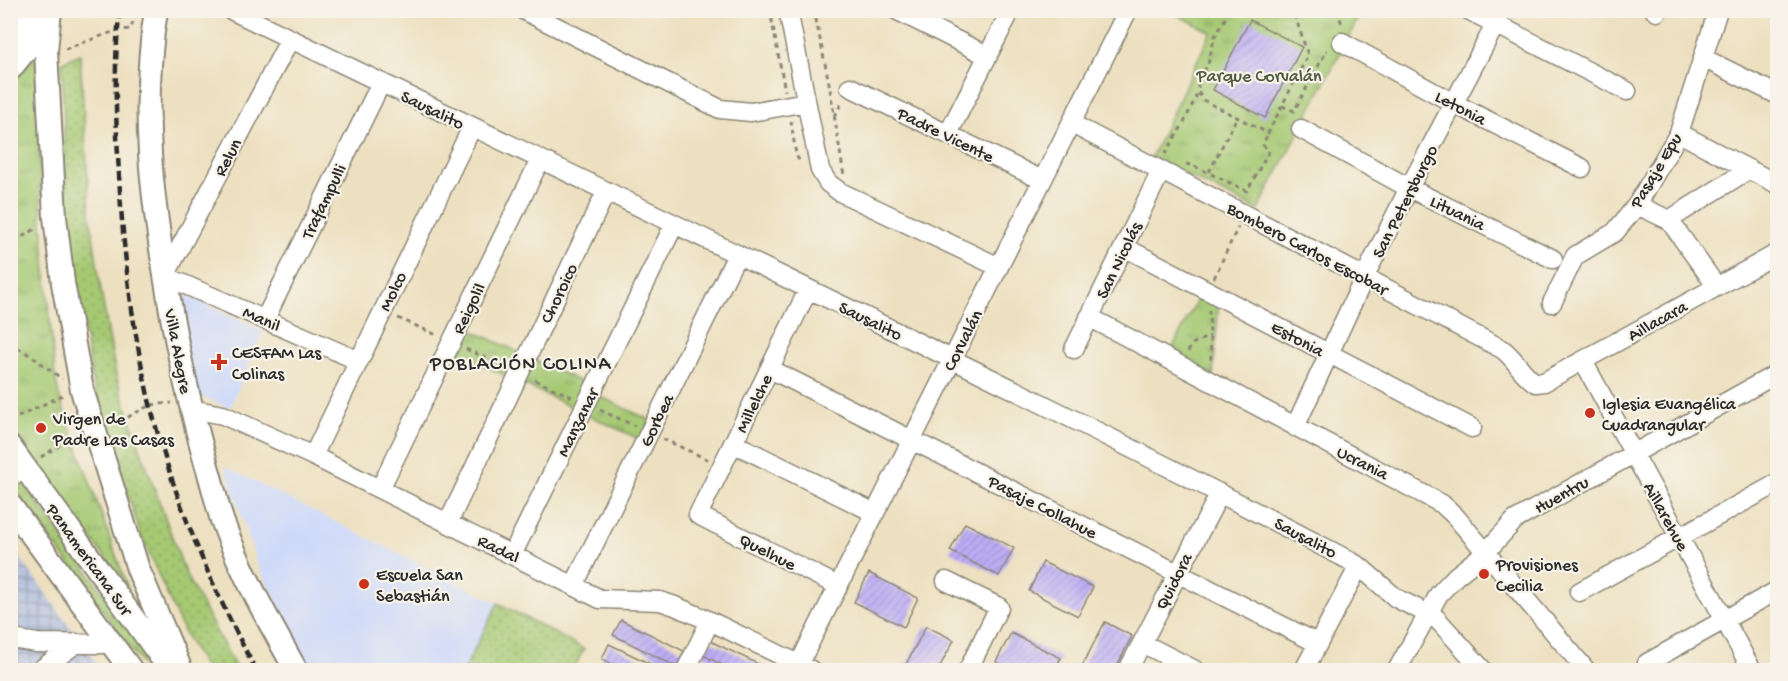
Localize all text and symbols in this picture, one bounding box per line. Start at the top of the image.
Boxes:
park label: Parque Corvalán [1196,67,1322,88]
street label: Sausalito [397,87,467,136]
street label: Letonia [1431,87,1490,132]
street label: Padre Vicente [892,103,997,169]
street label: Pasaje Epu [1626,129,1688,213]
street label: Relun [211,135,248,181]
street label: San Petersburgo [1369,142,1444,262]
street label: Trafampulli [298,161,352,244]
street label: Lituania [1426,192,1489,237]
street label: Bombero Carlos Escobar [1222,198,1392,302]
street label: San Nicolás [1093,218,1148,303]
street label: Choroico [537,261,584,327]
street label: Molco [376,269,413,315]
street label: Reigolil [449,280,492,338]
street label: Aillacara [1625,297,1693,347]
street label: Sausalito [835,298,905,347]
street label: Manil [239,303,283,338]
street label: Villa Alegre [158,306,195,396]
street label: Corvalán [940,307,989,375]
street label: Estonia [1267,318,1328,363]
place label: CESFAM Las Colinas [232,344,322,386]
marker: CESFAM Las Colinas [210,353,228,371]
district label: POBLACIÓN COLINA [429,354,612,377]
street label: Millelche [732,371,779,437]
street label: Manzanar [554,384,606,461]
street label: Gorbea [637,390,680,451]
place label: Iglesia Evangélica Cuadrangular [1602,395,1737,437]
marker: Iglesia Evangélica Cuadrangular [1583,406,1597,420]
place label: Virgen de Padre Las Casas [52,410,175,452]
marker: Virgen de Padre Las Casas [34,421,48,435]
street label: Ucrania [1332,442,1392,487]
street label: Pasaje Collahue [983,471,1101,545]
street label: Huentru [1531,472,1593,520]
street label: Aillarehue [1637,479,1693,556]
street label: Panamericana Sur [40,500,136,622]
street label: Sausalito [1270,514,1340,564]
street label: Quelhue [735,530,800,577]
street label: Radal [474,531,522,569]
street label: Quidora [1152,549,1199,614]
place label: Provisiones Cecilia [1495,556,1579,598]
place label: Escuela San Sebastián [376,566,463,608]
marker: Provisiones Cecilia [1477,567,1491,581]
marker: Escuela San Sebastián [357,577,371,591]

